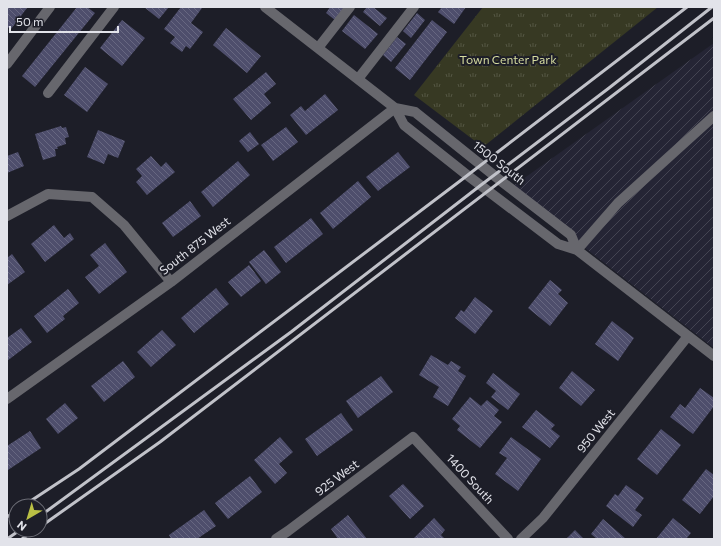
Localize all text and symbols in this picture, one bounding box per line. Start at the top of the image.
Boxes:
scale bar [10,8,118,34]
text: 50 m [16,14,44,28]
park label: Town Center Park [459,52,557,66]
street label: 1500 South [471,137,529,187]
street label: South 875 West [156,213,233,277]
street label: 950 West [573,406,617,455]
street label: 1400 South [444,451,497,506]
street label: 925 West [312,456,361,498]
north arrow [8,498,48,538]
text: N [14,519,29,534]

